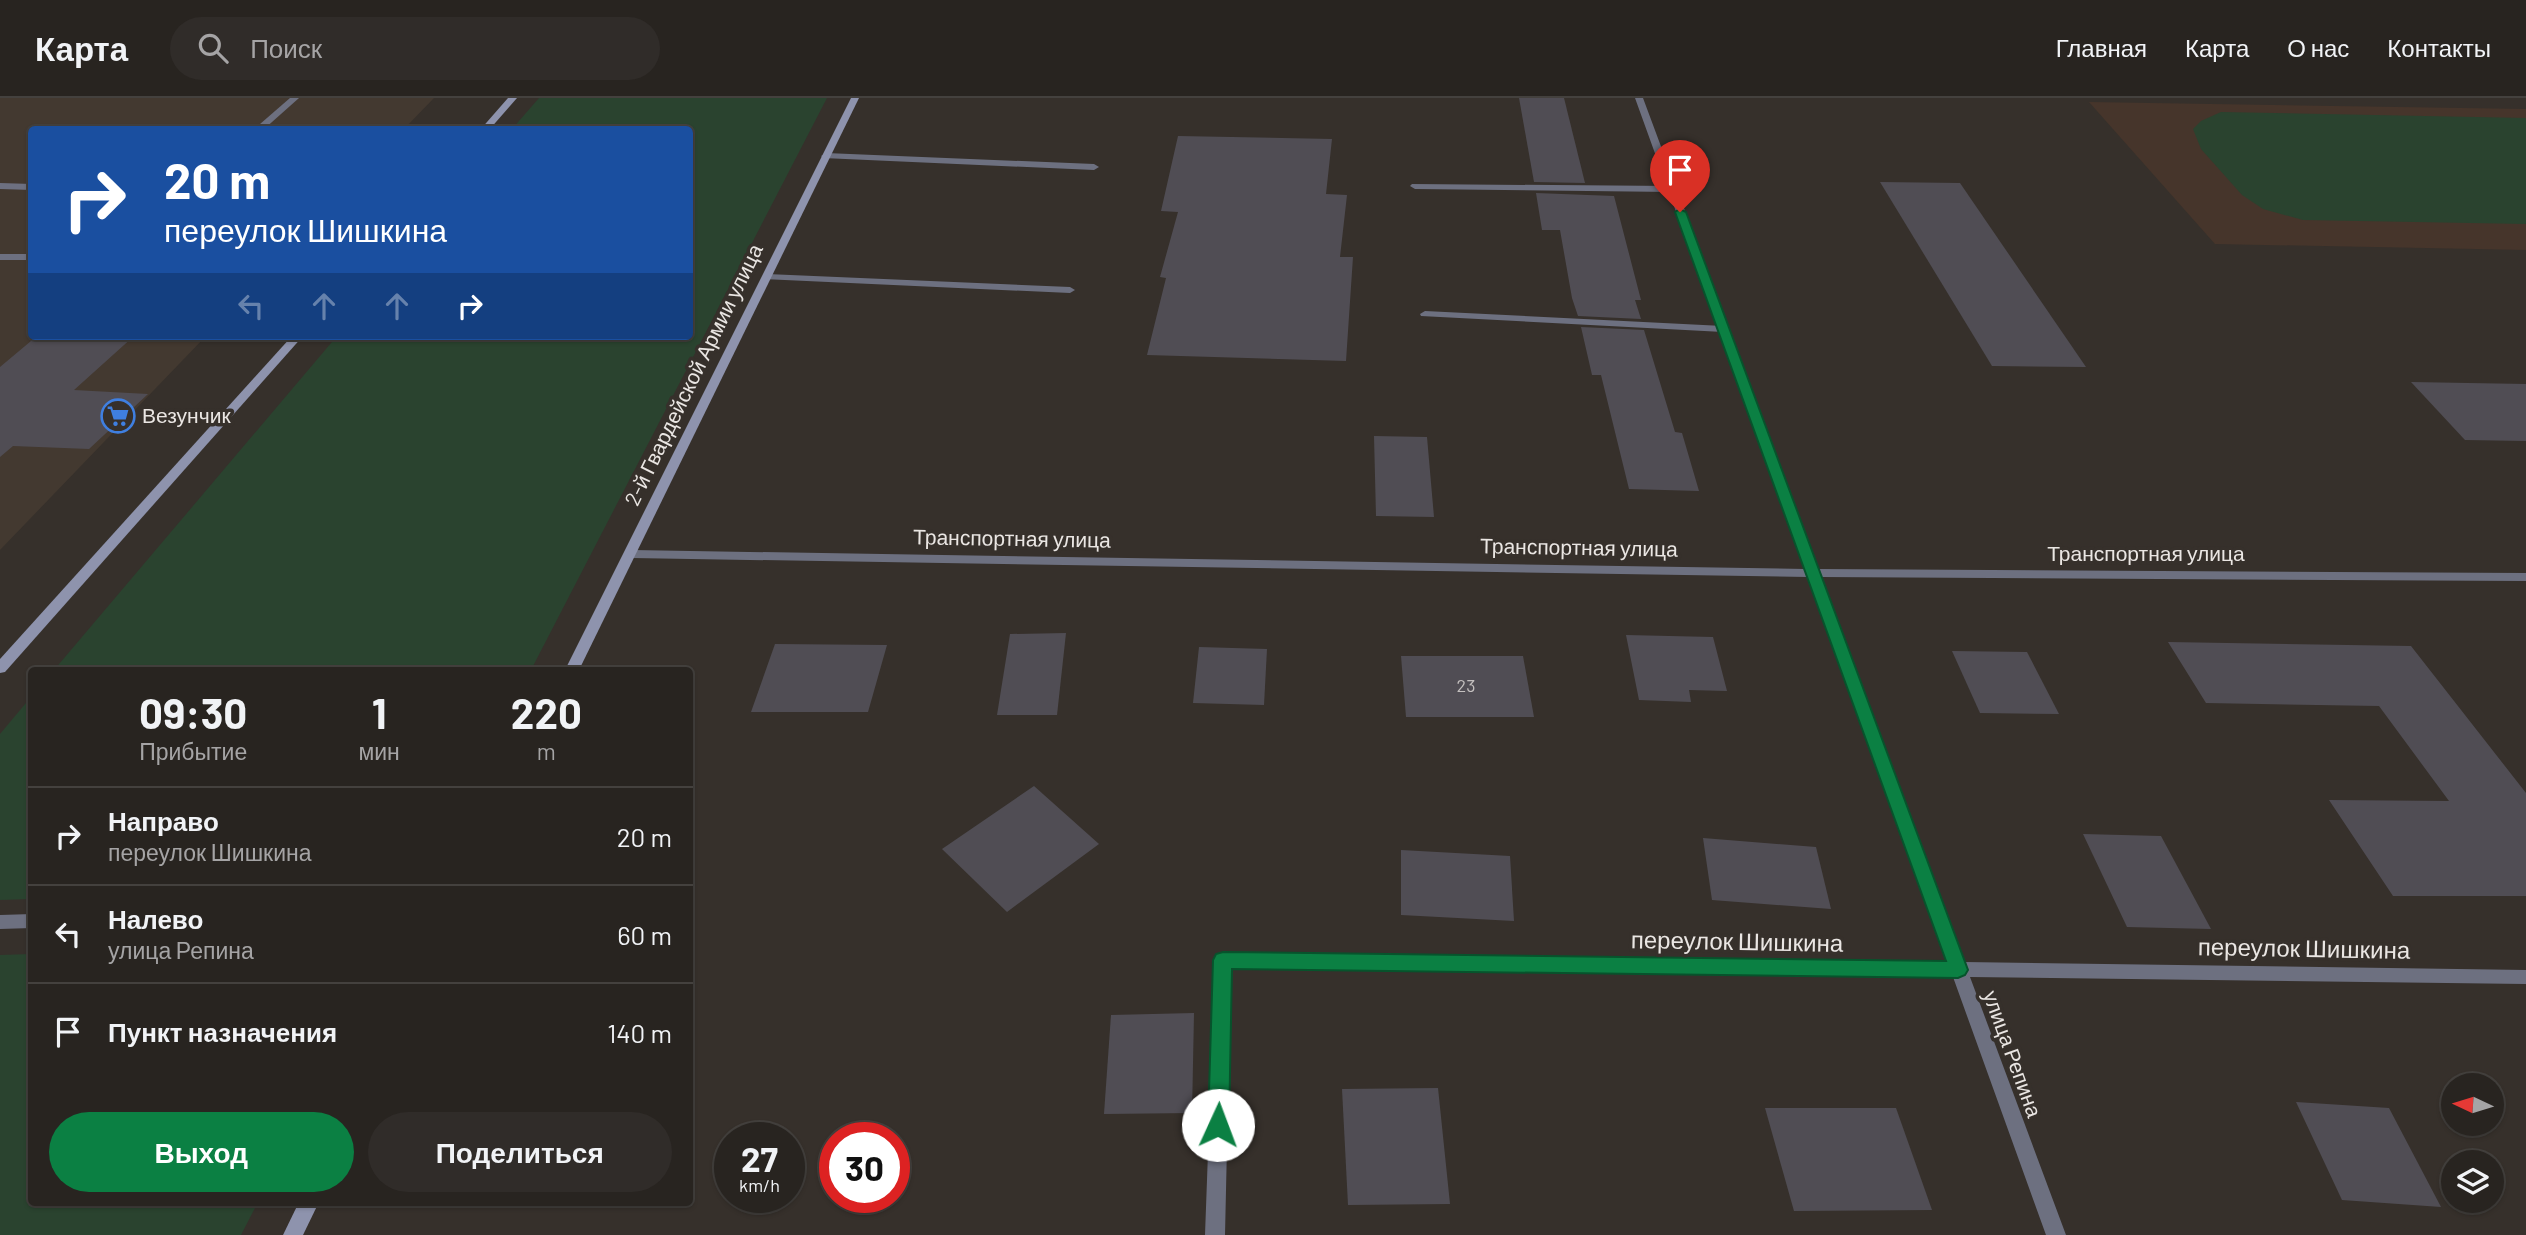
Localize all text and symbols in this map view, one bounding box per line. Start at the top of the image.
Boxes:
search box [170,17,660,80]
text: Карта [35,28,128,68]
icon: search [194,29,232,67]
text: Поиск [250,32,322,63]
text: Главная [2056,33,2147,62]
text: Карта [2185,33,2249,62]
text: О нас [2287,33,2349,62]
text: Контакты [2387,33,2491,62]
pin [1650,140,1710,212]
text: 20 m [164,150,270,209]
icon: arrive [1661,151,1699,189]
icon: right [49,154,140,245]
text: переулок Шишкина [164,210,447,248]
street label: 2-й Гвардейской Армии улица [618,239,767,509]
icon: left [232,287,270,325]
icon: ahead [305,287,343,325]
icon: ahead [378,287,416,325]
icon: right [451,287,489,325]
supermarket icon: Везунчик [99,397,137,435]
place label: Везунчик [142,402,231,427]
street label: Транспортная улица [913,523,1111,552]
street label: Транспортная улица [1480,532,1678,561]
street label: Транспортная улица [2047,540,2245,565]
house number: 23 [1457,674,1475,696]
text: 09:30 [139,687,247,737]
text: 1 [372,687,387,737]
text: 220 [511,687,582,737]
text: Прибытие [139,737,247,765]
text: мин [358,737,400,765]
text: m [537,737,556,765]
text: Направо [108,805,219,836]
icon: right [49,817,87,855]
text: 20 m [617,821,672,852]
text: переулок Шишкина [108,838,311,866]
text: Налево [108,903,203,934]
icon: left [49,915,87,953]
text: 60 m [617,919,672,950]
street label: переулок Шишкина [1631,924,1844,957]
street label: переулок Шишкина [2198,931,2411,964]
text: улица Репина [108,936,254,964]
street label: улица Репина [1979,987,2048,1121]
icon: arrive [49,1013,87,1051]
text: Пункт назначения [108,1016,337,1047]
text: 140 m [607,1017,672,1048]
north arrow [2441,1073,2504,1136]
map controls [2441,1073,2504,1213]
position arrow [1181,1088,1255,1162]
button: Выход [49,1112,354,1192]
button: Поделиться [368,1112,672,1192]
speed limit sign: 30 [819,1122,910,1213]
text: 27 [741,1137,778,1179]
button: layers [2441,1150,2504,1213]
text: km/h [739,1174,780,1196]

